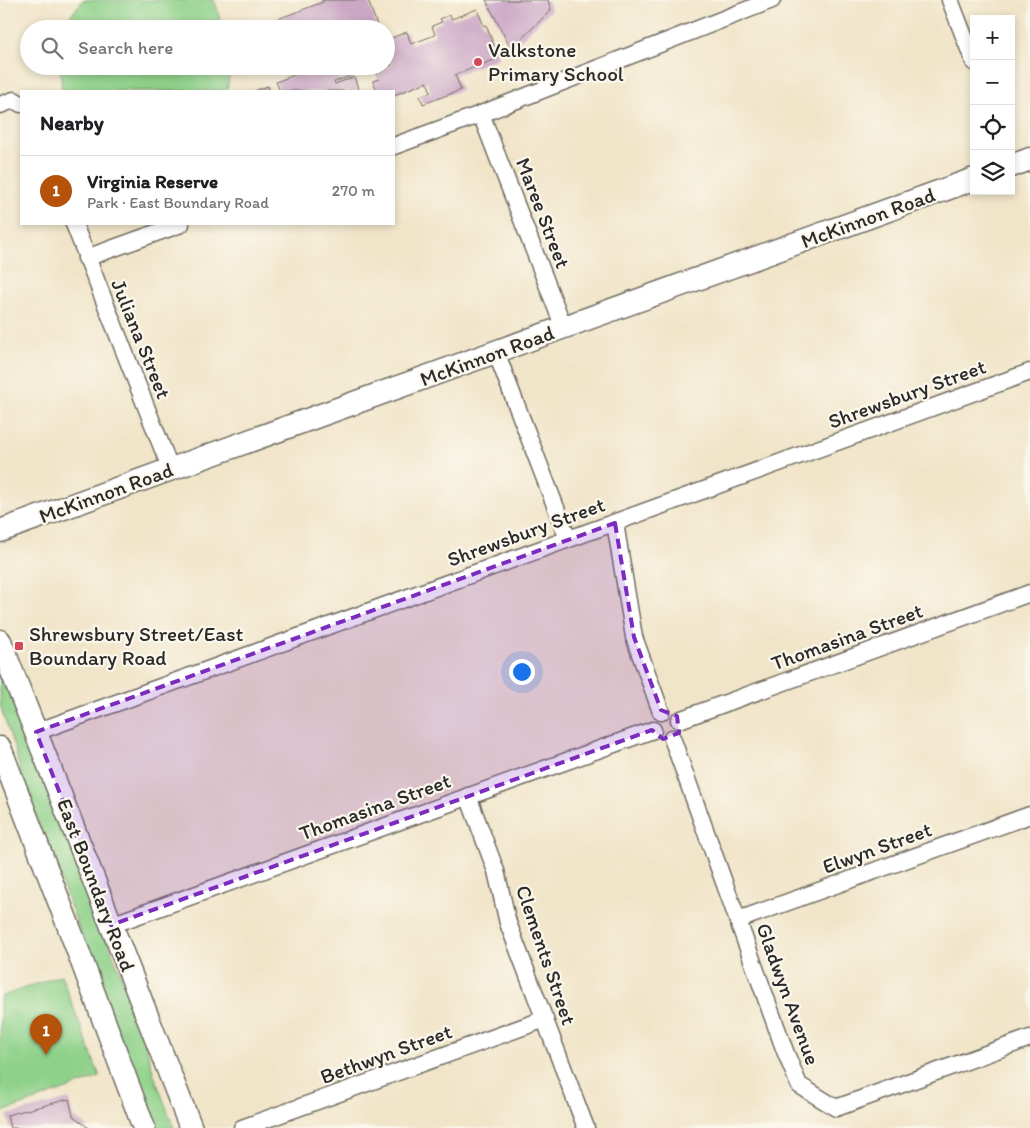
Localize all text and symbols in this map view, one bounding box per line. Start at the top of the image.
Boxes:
map controls [970,15,1015,195]
button: + [970,15,1015,60]
search box [20,20,395,75]
icon: search [38,34,66,62]
text: Search here [78,36,173,59]
place label: Valkstone Primary School [488,37,624,86]
marker: Valkstone Primary School [472,56,484,68]
button: − [970,60,1015,105]
button: locate [970,105,1015,150]
text: Nearby [40,110,104,135]
button: layers [970,150,1015,195]
street label: Maree Street [511,154,576,272]
text: Virginia Reserve [87,170,218,193]
text: 1 [52,181,60,200]
text: 270 m [332,181,375,200]
street label: McKinnon Road [797,182,938,253]
text: Park · East Boundary Road [87,193,269,212]
street label: Juliana Street [106,275,177,402]
street label: McKinnon Road [416,320,557,391]
street label: Shrewsbury Street [825,353,989,434]
street label: McKinnon Road [35,457,176,528]
street label: Shrewsbury Street [444,491,608,572]
street label: Thomasina Street [768,597,926,676]
place label: Shrewsbury Street/East Boundary Road [29,621,244,670]
marker: Shrewsbury Street/East Boundary Road [13,640,25,652]
your location [509,659,535,685]
street label: Thomasina Street [296,767,454,846]
street label: East Boundary Road [52,795,141,975]
street label: Elwyn Street [819,816,935,879]
street label: Clements Street [511,882,582,1028]
street label: Gladwyn Avenue [751,919,826,1068]
pin: 1 [30,1014,62,1055]
street label: Bethwyn Street [317,1018,455,1089]

